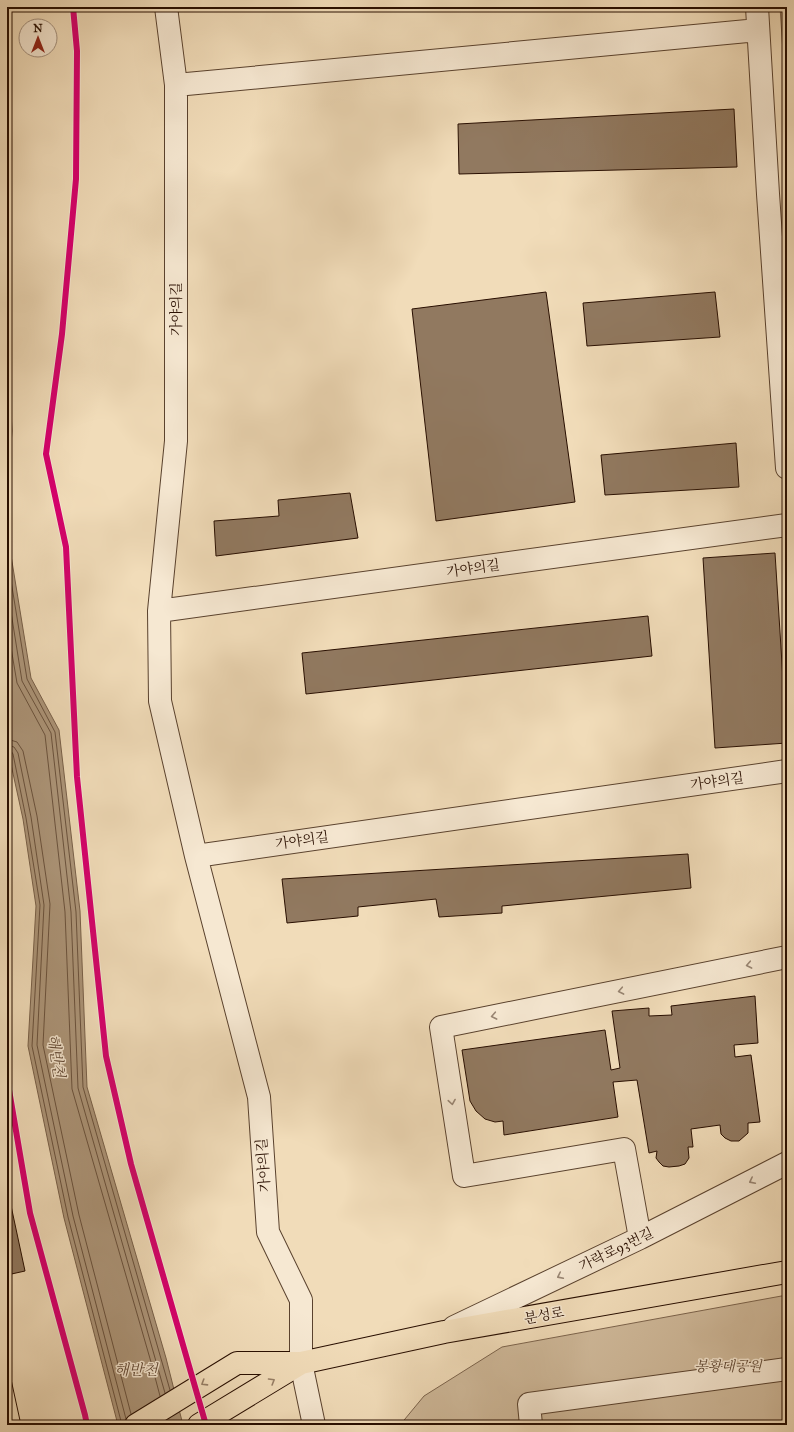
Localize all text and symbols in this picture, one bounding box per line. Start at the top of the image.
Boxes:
north arrow [18,18,58,58]
text: N [33,22,43,35]
street label: 가야의길 [168,282,185,336]
street label: 가야의길 [445,556,501,581]
street label: 가야의길 [689,769,745,794]
street label: 가야의길 [274,828,330,853]
one-way arrow [746,961,752,969]
one-way arrow [618,986,624,994]
one-way arrow [491,1012,497,1020]
water label: 해반천 [44,1033,69,1080]
one-way arrow [447,1099,456,1105]
street label: 가야의길 [253,1137,274,1193]
one-way arrow [749,1176,756,1184]
street label: 가락로93번길 [576,1224,656,1275]
one-way arrow [557,1271,565,1279]
street label: 분성로 [523,1304,566,1327]
park label: 봉황대공원 [694,1358,763,1375]
water label: 해반천 [114,1361,159,1379]
one-way arrow [201,1378,208,1386]
one-way arrow [268,1378,275,1386]

